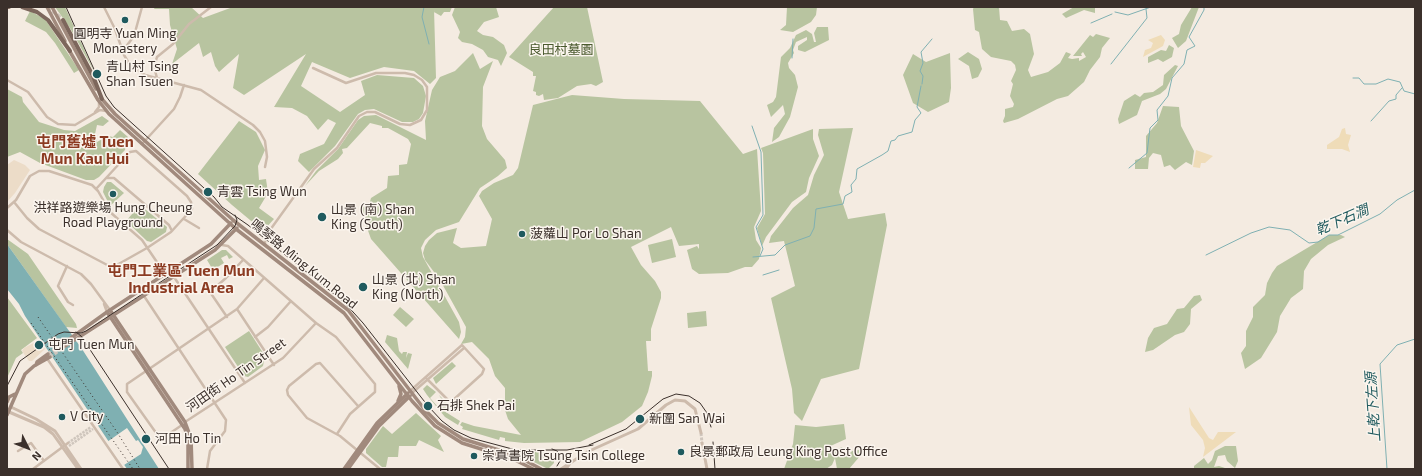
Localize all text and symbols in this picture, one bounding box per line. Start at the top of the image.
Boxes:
marker: 圓明寺 Yuan Ming Monastery [120,15,130,25]
place label: 圓明寺 Yuan Ming Monastery [73,26,177,57]
park label: 良田村墓園 [529,42,593,58]
place label: 青山村 Tsing Shan Tsuen [106,59,179,90]
marker: 青山村 Tsing Shan Tsuen [91,68,103,80]
district label: 屯門舊墟 Tuen Mun Kau Hui [36,133,134,168]
place label: 青雲 Tsing Wun [217,184,307,200]
marker: 青雲 Tsing Wun [202,186,214,198]
marker: 洪祥路遊樂場 Hung Cheung Road Playground [108,189,118,199]
place label: 洪祥路遊樂場 Hung Cheung Road Playground [34,200,192,231]
water label: 乾下石澗 [1313,201,1371,239]
place label: 山景 (南) Shan King (South) [331,202,415,233]
marker: 山景 (南) Shan King (South) [316,211,328,223]
street label: 鳴琴路 Ming Kum Road [247,216,361,312]
place label: 菠蘿山 Por Lo Shan [530,226,641,242]
marker: 菠蘿山 Por Lo Shan [517,229,527,239]
district label: 屯門工業區 Tuen Mun Industrial Area [107,262,255,297]
place label: 山景 (北) Shan King (North) [372,272,456,303]
marker: 山景 (北) Shan King (North) [357,281,369,293]
street label: 河田街 Ho Tin Street [183,335,289,415]
place label: 屯門 Tuen Mun [48,337,135,353]
marker: 屯門 Tuen Mun [33,339,45,351]
water label: 上乾下左源 [1362,371,1384,443]
place label: 石排 Shek Pai [437,398,515,414]
marker: 石排 Shek Pai [422,400,434,412]
place label: V City [70,409,103,425]
place label: 新圍 San Wai [649,411,725,427]
marker: V City [57,412,67,422]
marker: 新圍 San Wai [634,413,646,425]
north arrow [8,428,48,468]
place label: 河田 Ho Tin [155,431,221,447]
marker: 河田 Ho Tin [140,433,152,445]
place label: 良景郵政局 Leung King Post Office [689,444,888,460]
marker: 良景郵政局 Leung King Post Office [676,447,686,457]
place label: 崇真書院 Tsung Tsin College [482,448,645,464]
text: N [30,449,45,464]
marker: 崇真書院 Tsung Tsin College [469,451,479,461]

